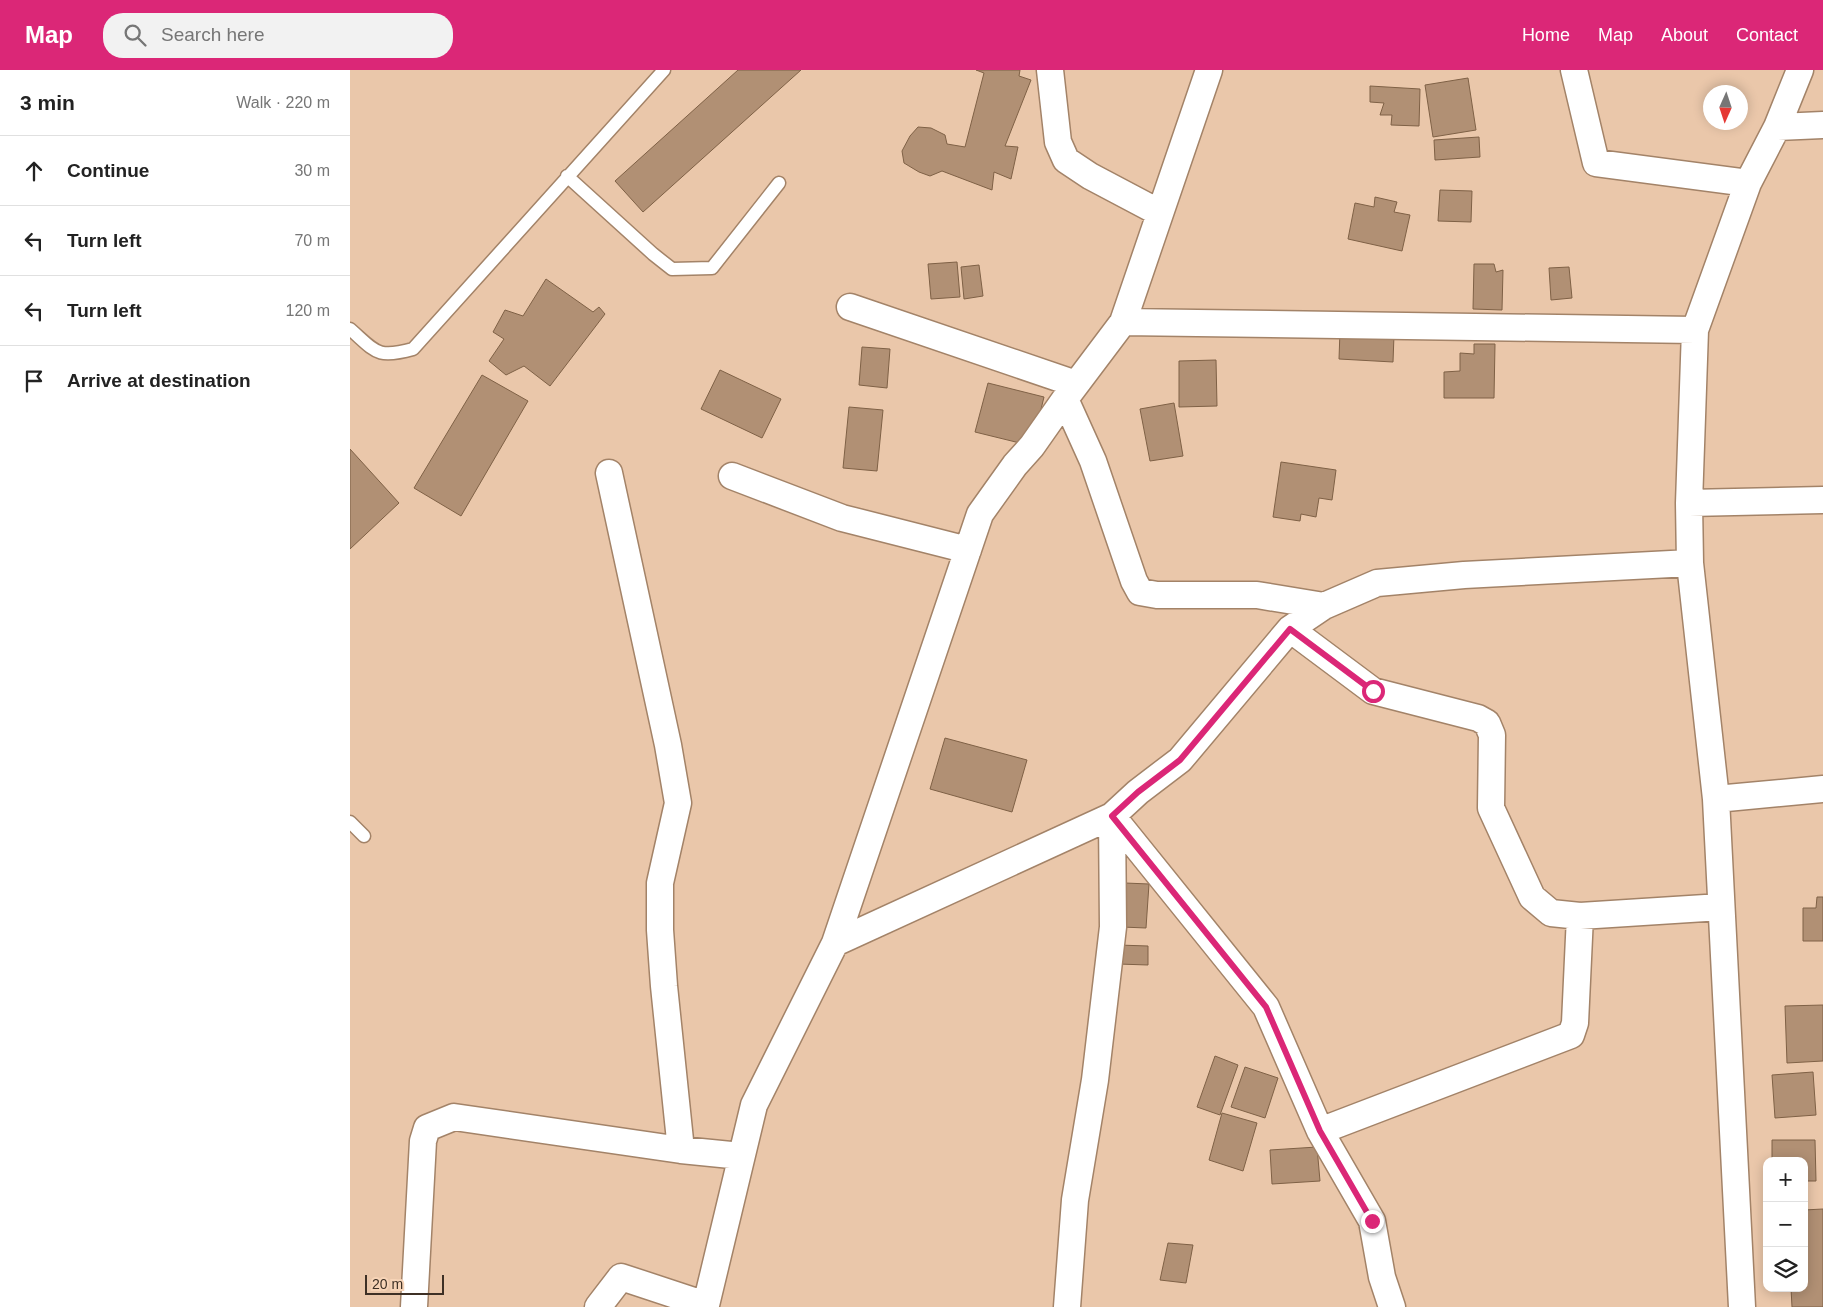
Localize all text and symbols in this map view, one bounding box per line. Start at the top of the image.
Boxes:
search box [103,13,453,58]
text: Map [25,21,73,48]
icon: search [121,21,149,49]
text: Search here [161,24,265,45]
text: Home [1522,25,1570,45]
text: Map [1598,25,1633,45]
text: About [1661,25,1708,45]
text: Contact [1736,25,1798,45]
north arrow [1703,85,1748,130]
text: 3 min [20,91,75,114]
text: Walk · 220 m [236,94,330,111]
icon: ahead [20,157,48,185]
text: Continue [67,160,149,181]
text: 30 m [294,162,330,179]
icon: left [20,227,48,255]
text: Turn left [67,230,142,251]
text: 70 m [294,232,330,249]
icon: left [20,297,48,325]
text: Turn left [67,300,142,321]
text: 120 m [286,302,330,319]
icon: arrive [20,367,48,395]
text: Arrive at destination [67,370,251,391]
route start [1362,680,1385,703]
map controls [1763,1157,1808,1292]
button: + [1763,1157,1808,1202]
button: − [1763,1202,1808,1247]
route end [1361,1210,1384,1233]
button: layers [1763,1247,1808,1292]
scale bar [365,1272,444,1295]
text: 20 m [372,1276,403,1292]

